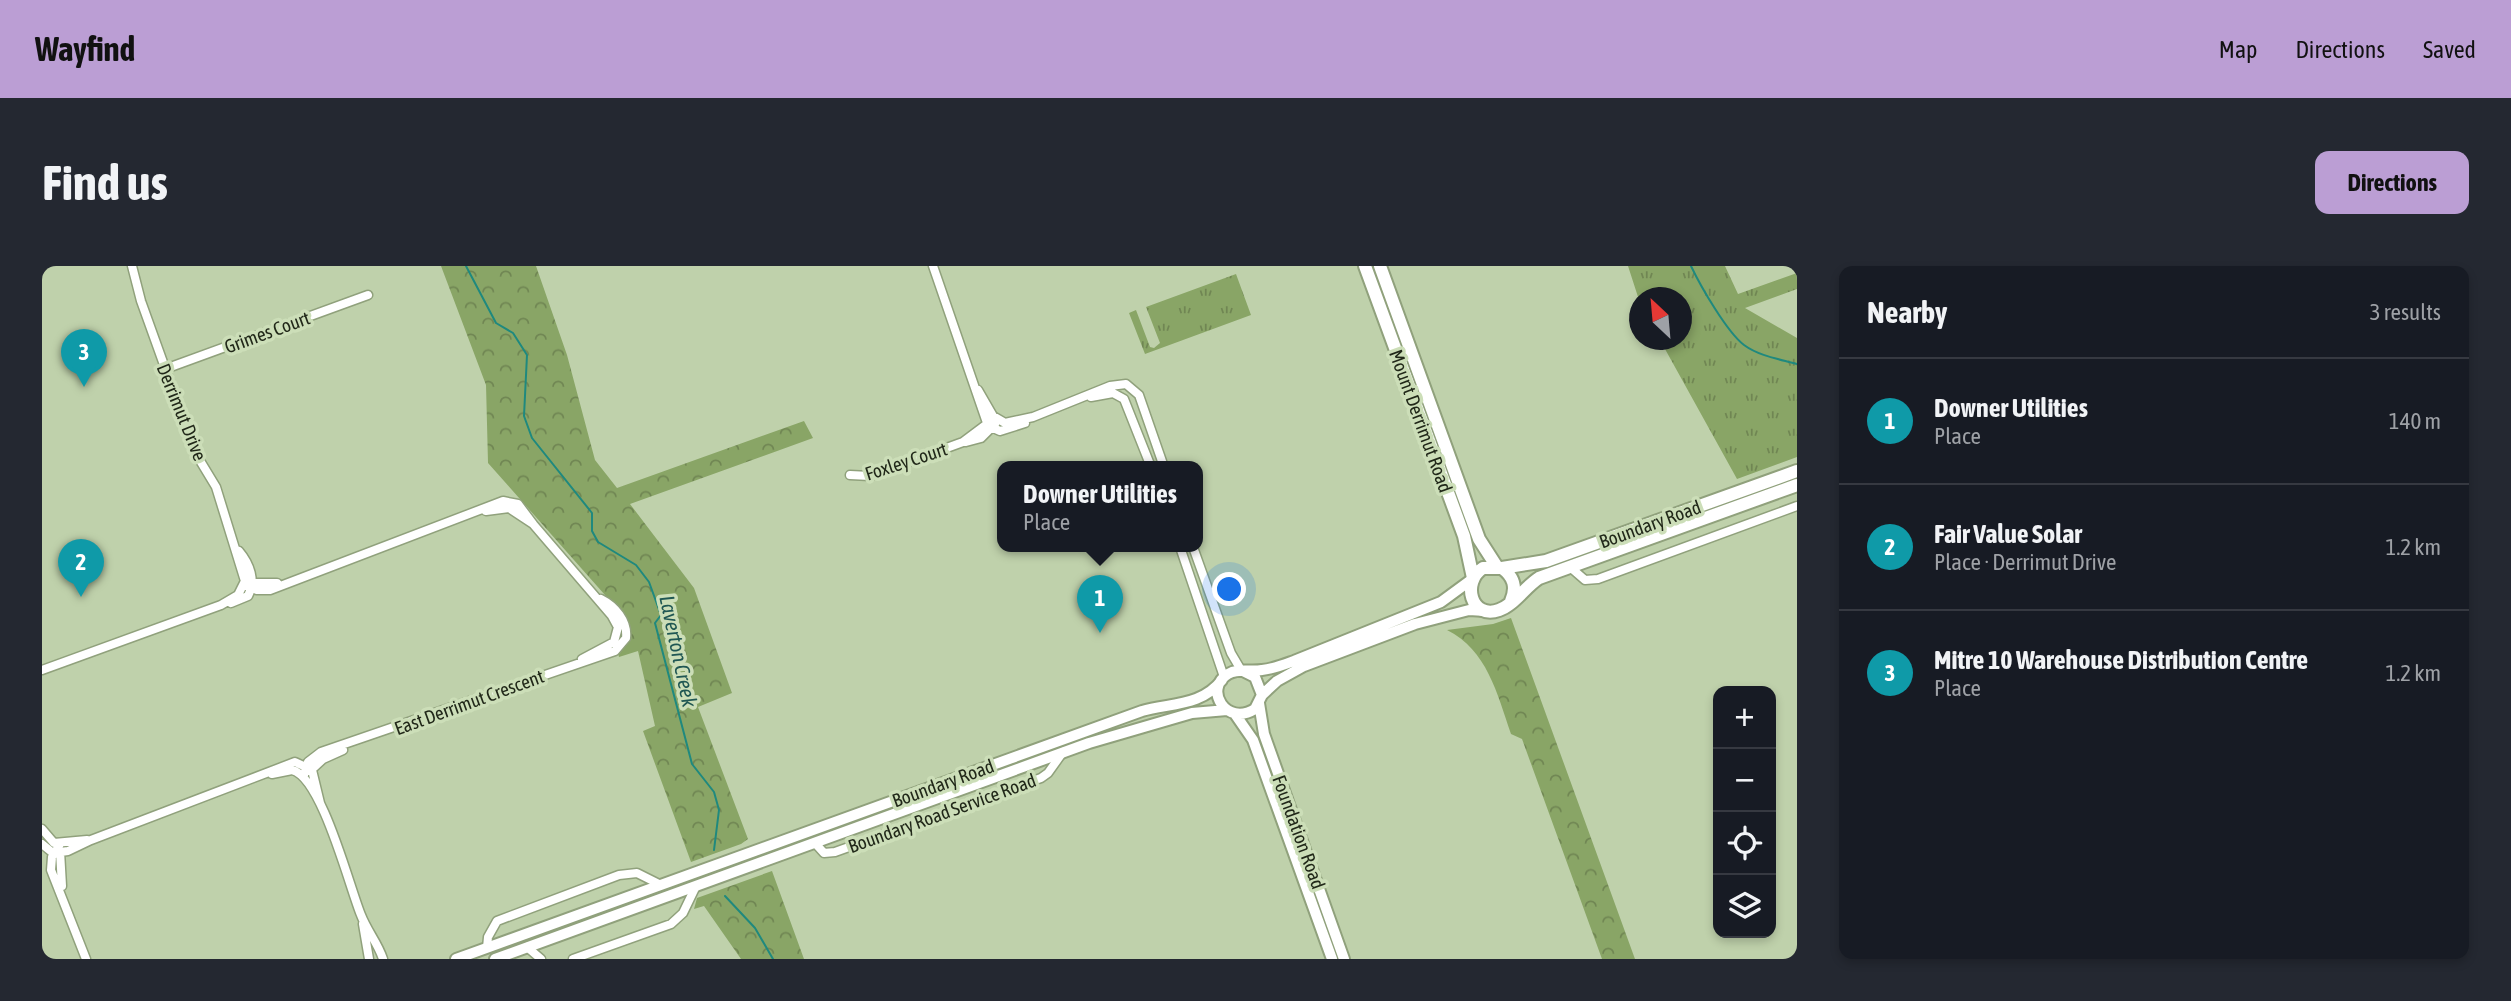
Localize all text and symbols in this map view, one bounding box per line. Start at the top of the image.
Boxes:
text: Wayfind [35,30,135,68]
text: Map [2219,36,2257,63]
text: Directions [2295,36,2385,63]
text: Saved [2423,36,2476,63]
button: Directions [2315,151,2469,214]
text: Find us [42,154,168,210]
north arrow [1629,287,1692,350]
text: Nearby [1867,295,1947,329]
text: 3 results [2370,299,2441,325]
street label: Grimes Court [221,306,313,358]
pin: 3 [61,329,107,387]
street label: Mount Derrimut Road [1385,347,1457,495]
street label: Derrimut Drive [153,360,211,464]
text: Downer Utilities [1934,393,2088,423]
text: 1 [1885,408,1895,434]
text: 140 m [2389,408,2441,434]
text: Place [1934,423,1981,449]
street label: Foxley Court [862,437,950,485]
popup [997,461,1203,552]
text: Downer Utilities [1023,479,1177,509]
street label: Boundary Road [1596,495,1704,553]
text: Place [1023,509,1070,535]
text: Fair Value Solar [1934,519,2082,549]
text: 2 [1885,534,1895,560]
text: 1.2 km [2385,534,2441,560]
pin: 2 [58,539,104,597]
text: Place · Derrimut Drive [1934,549,2117,575]
your location [1212,572,1246,606]
pin: 1 [1077,575,1123,633]
water label: Laverton Creek [655,593,703,710]
text: Mitre 10 Warehouse Distribution Centre [1934,645,2308,675]
text: 3 [1885,660,1895,686]
text: 1.2 km [2385,660,2441,686]
street label: East Derrimut Crescent [391,665,547,739]
text: Place [1934,675,1981,701]
map controls [1713,686,1776,938]
button: + [1713,686,1776,749]
button: − [1713,749,1776,812]
street label: Boundary Road [889,754,997,812]
street label: Boundary Road Service Road [845,769,1039,857]
street label: Foundation Road [1268,772,1330,892]
button: locate [1713,812,1776,875]
button: layers [1713,875,1776,938]

